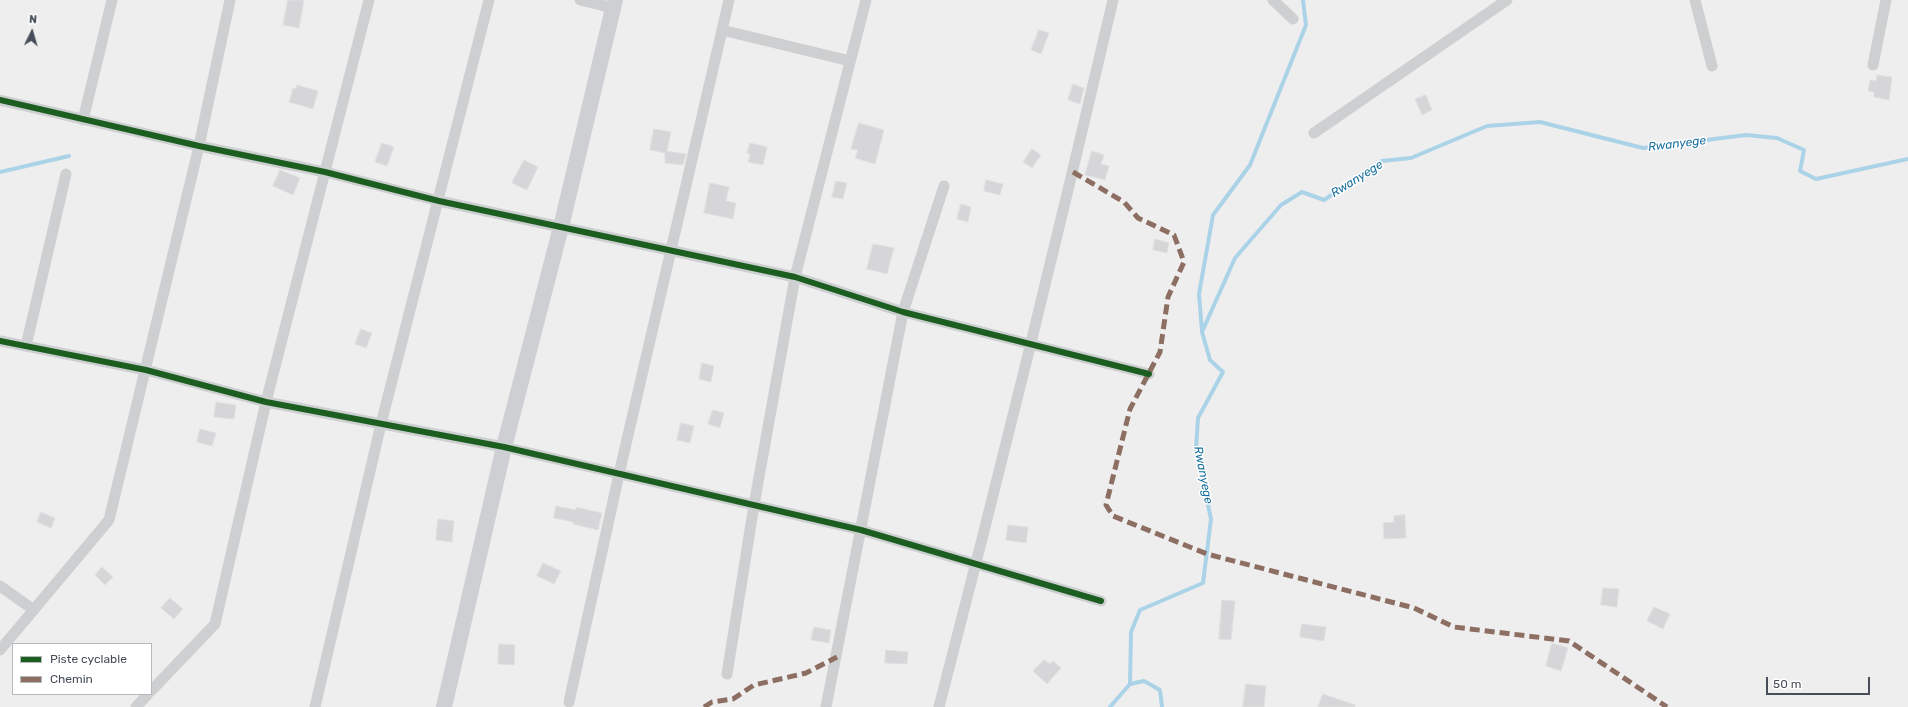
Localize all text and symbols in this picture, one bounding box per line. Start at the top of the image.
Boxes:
north arrow [12,12,52,52]
text: N [29,13,38,26]
water label: Rwanyege [1647,133,1707,155]
water label: Rwanyege [1328,157,1386,201]
water label: Rwanyege [1190,445,1216,505]
legend [12,643,152,695]
text: Piste cyclable [50,652,127,666]
scale bar [1768,669,1872,695]
text: Chemin [50,672,93,686]
text: 50 m [1773,677,1801,691]

